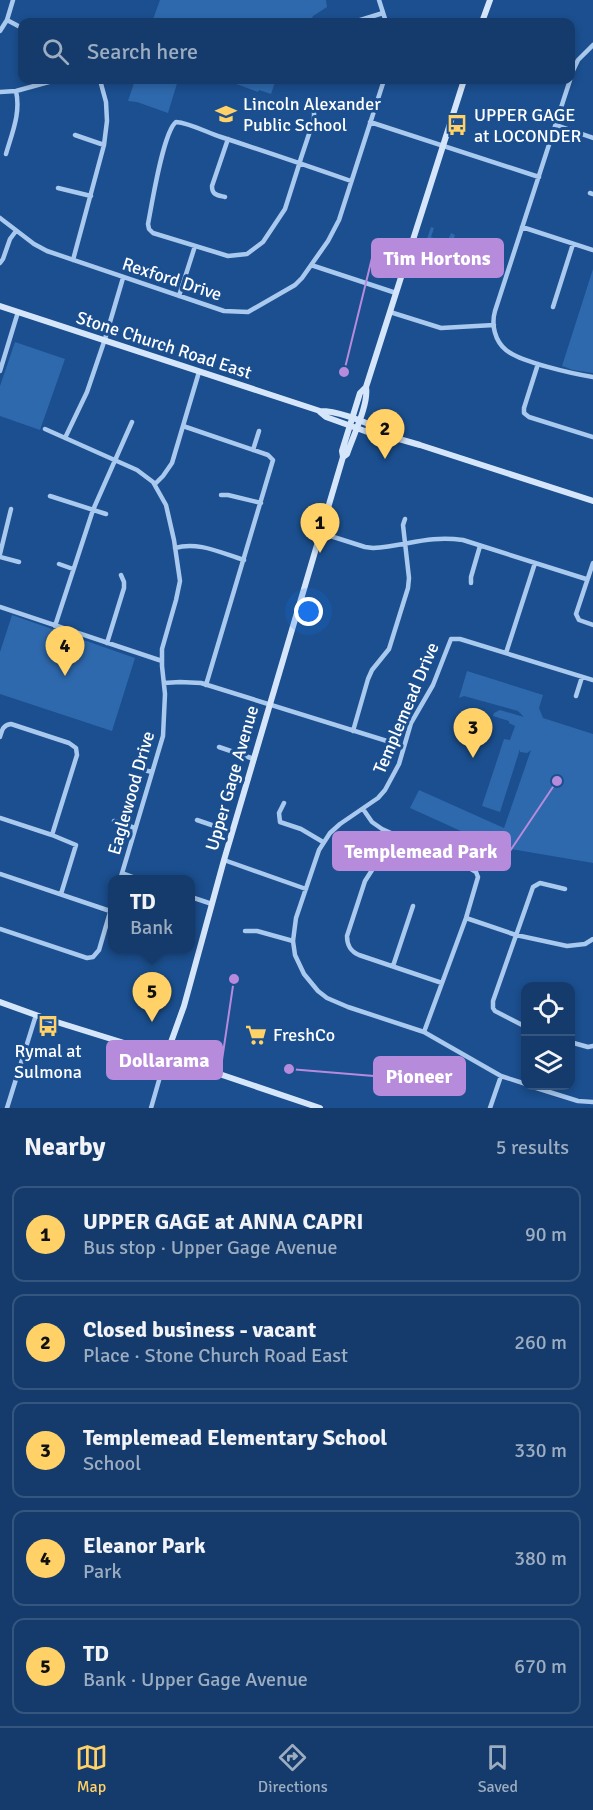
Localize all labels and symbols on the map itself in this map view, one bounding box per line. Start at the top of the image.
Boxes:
place label: Lincoln Alexander Public School [243,93,381,136]
school or university icon: Lincoln Alexander Public School [214,102,238,126]
place label: UPPER GAGE at LOCONDER [474,104,582,147]
bus stop icon: UPPER GAGE at LOCONDER [445,113,469,137]
callout: Tim Hortons [372,239,503,277]
text: Tim Hortons [383,246,491,271]
street label: Rexford Drive [119,253,225,305]
street label: Stone Church Road East [73,306,255,384]
pin: 2 [366,410,404,459]
pin: 1 [300,504,340,553]
your location [294,597,323,626]
pin: 4 [46,626,84,676]
street label: Templemead Drive [368,639,444,777]
street label: Upper Gage Avenue [201,703,263,853]
pin: 3 [454,708,492,758]
street label: Eaglewood Drive [103,729,159,857]
callout: Templemead Park [333,832,510,870]
text: Templemead Park [345,839,498,864]
pin: 5 [132,972,172,1022]
bus stop icon: Rymal at Sulmona [36,1014,60,1038]
supermarket icon: FreshCo [244,1023,268,1047]
place label: FreshCo [273,1024,335,1046]
place label: Rymal at Sulmona [14,1040,82,1083]
callout: Dollarama [107,1041,222,1079]
text: Dollarama [119,1048,209,1073]
callout: Pioneer [374,1057,465,1095]
text: Pioneer [386,1064,453,1089]

